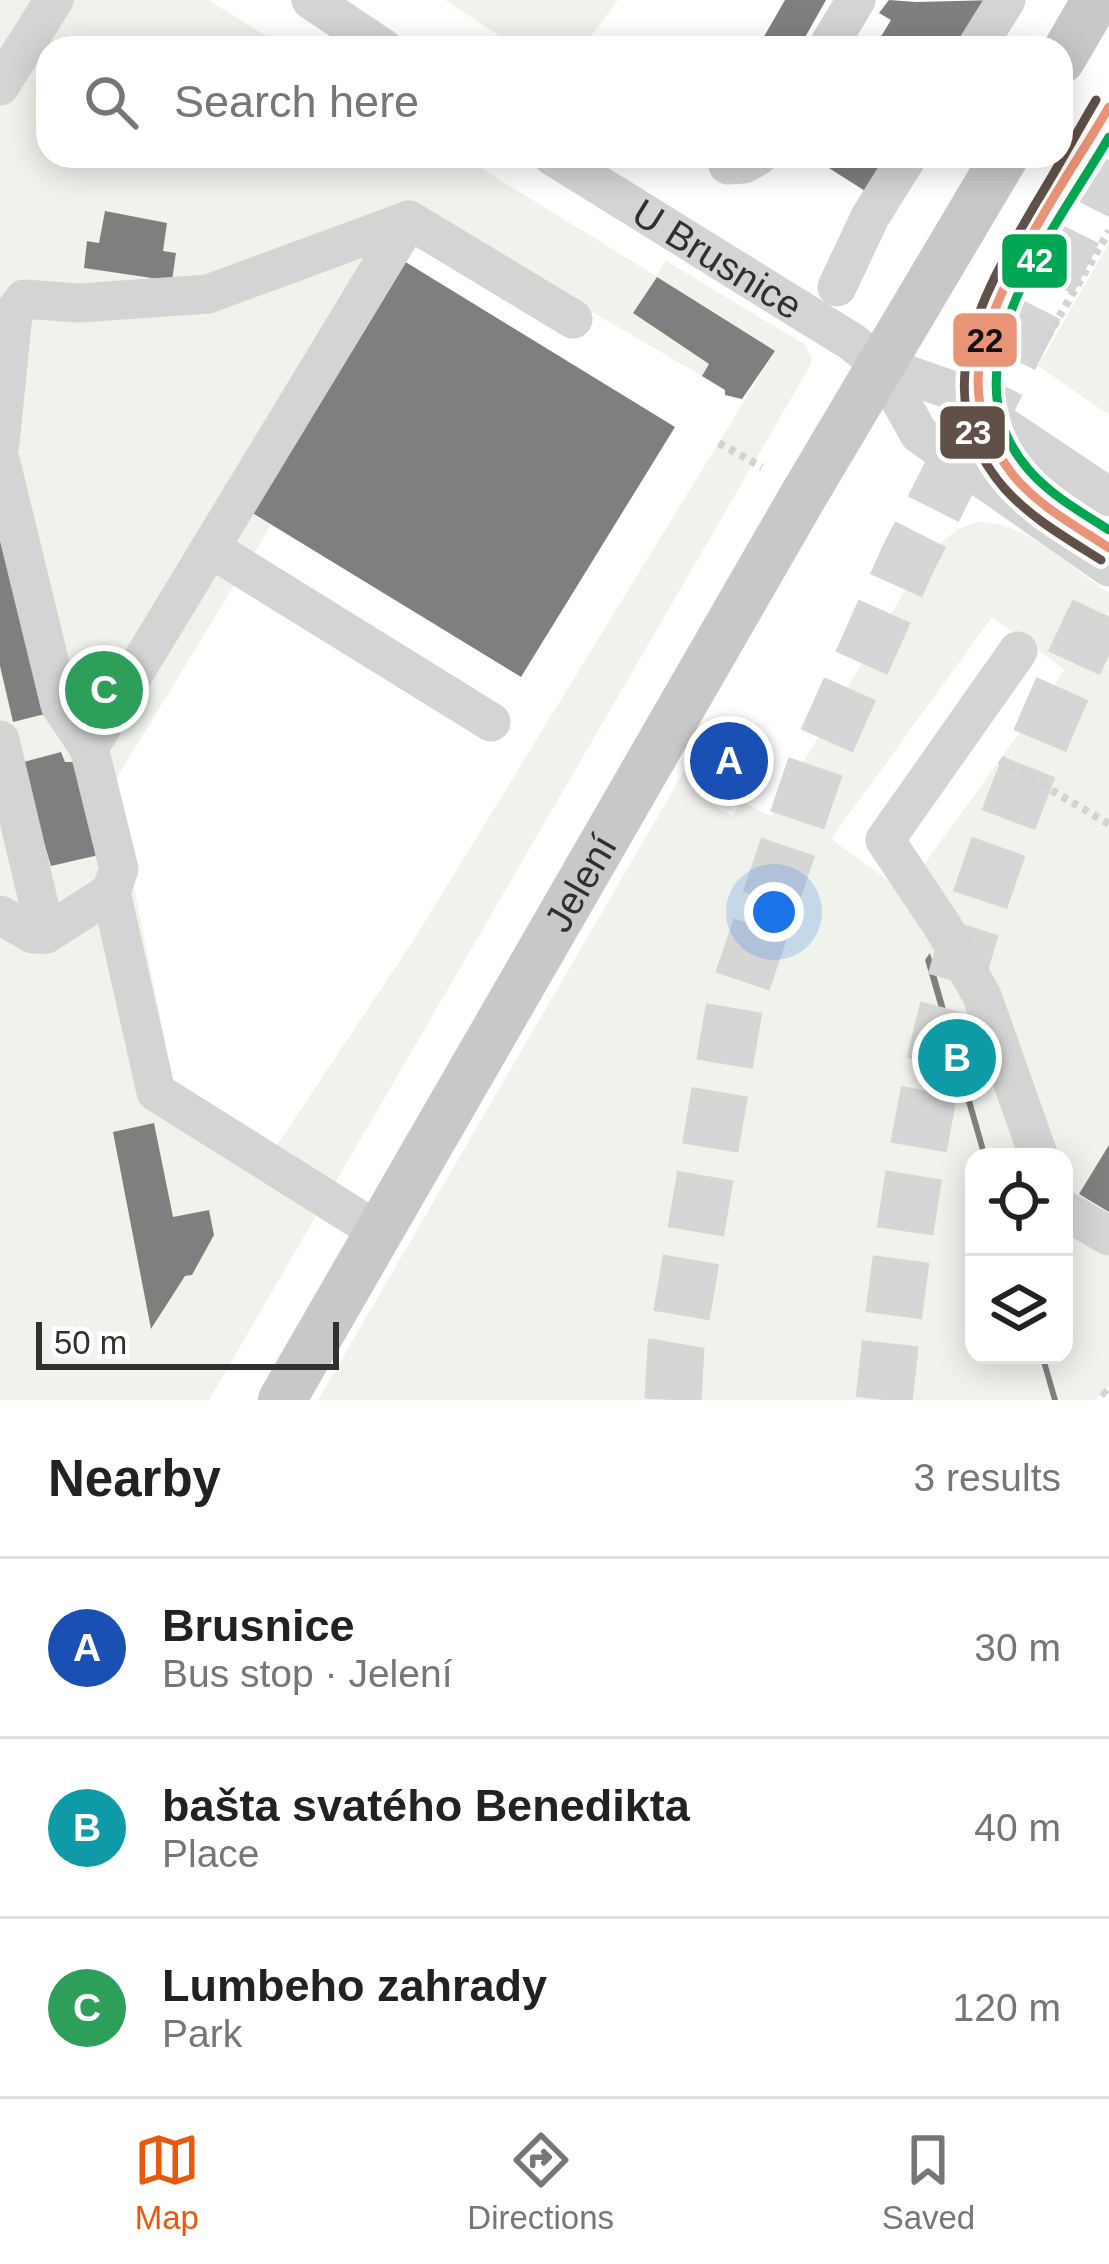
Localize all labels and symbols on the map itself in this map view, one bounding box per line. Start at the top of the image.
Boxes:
street label: U Brusnice [625,190,810,327]
line badge: 42 [1000,232,1069,290]
text: 42 [1017,242,1053,279]
line badge: 22 [951,311,1019,369]
text: 22 [967,322,1003,359]
line badge: 23 [938,404,1007,461]
text: 23 [955,414,991,451]
pin: C [65,645,143,735]
pin: A [690,716,768,806]
street label: Jelení [536,827,625,939]
your location [744,882,804,942]
pin: B [918,1013,996,1103]
scale bar [36,1316,339,1369]

